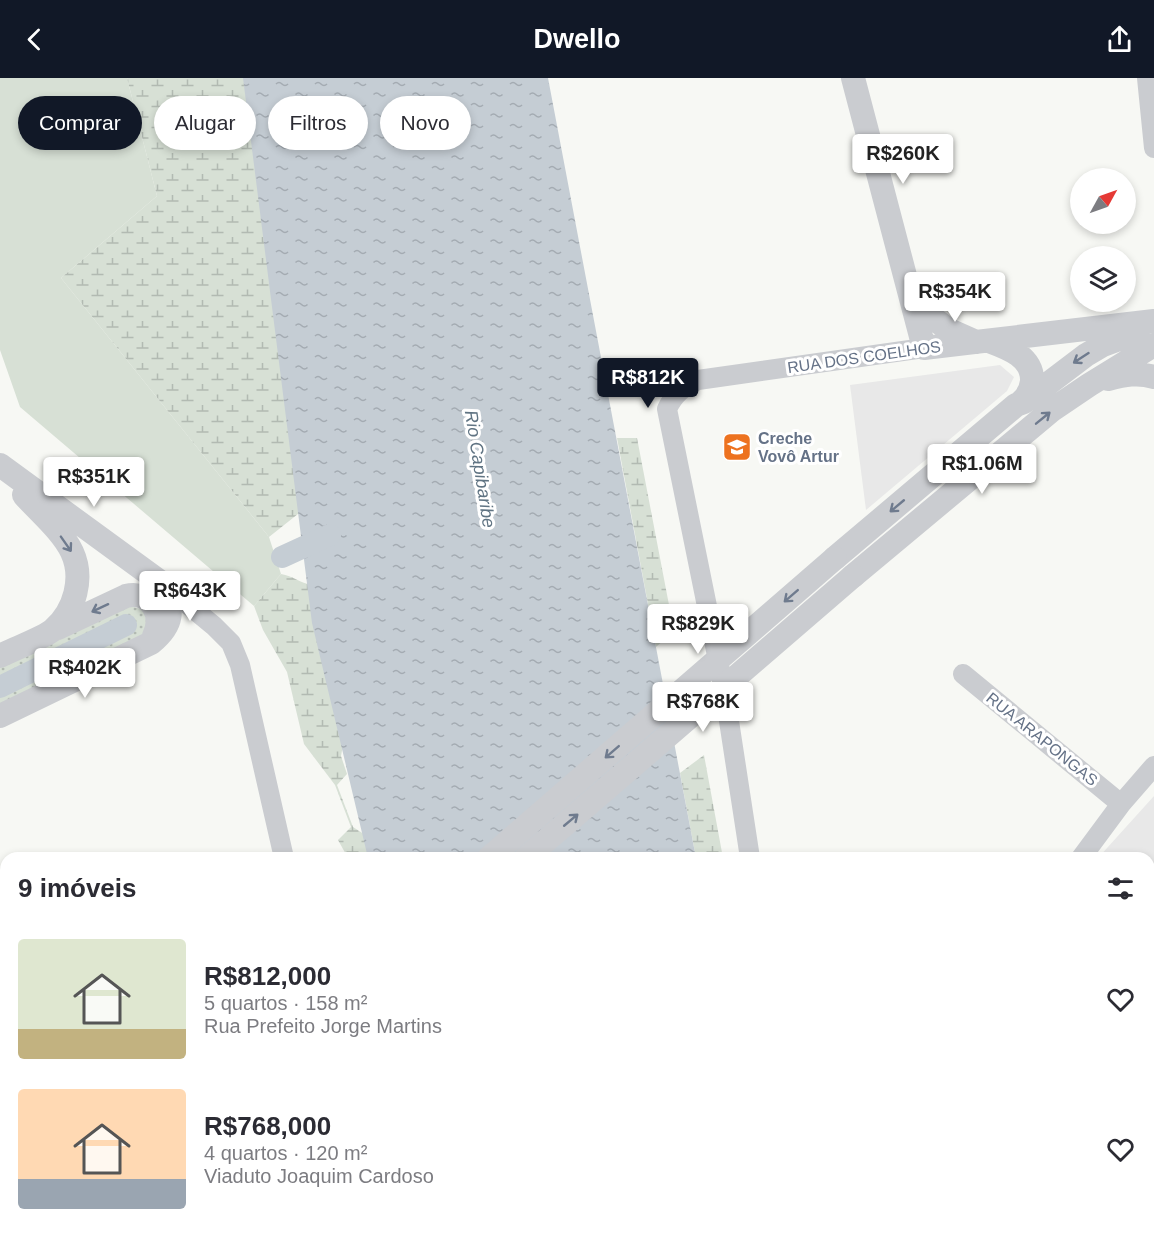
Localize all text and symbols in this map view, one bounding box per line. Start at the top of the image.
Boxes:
icon: back [18,23,51,56]
icon: share [1103,23,1136,56]
text: Dwello [533,24,621,54]
chip: Comprar [18,96,142,150]
chip: Alugar [154,96,256,150]
chip: Filtros [268,96,368,150]
chip: Novo [380,96,471,150]
pin: R$260K [854,134,952,185]
text: R$260K [866,142,940,164]
north arrow [1070,168,1136,234]
map controls [1070,168,1136,312]
button: layers [1070,246,1136,312]
pin: R$354K [906,272,1004,323]
text: R$354K [918,280,992,302]
street label: RUA DOS COELHOS [786,338,942,376]
one-way arrow [1073,352,1090,364]
pin: R$812K [599,358,697,409]
text: R$812K [611,366,685,388]
water label: Rio Capibaribe [461,409,499,529]
one-way arrow [1035,411,1051,424]
place label: Creche Vovô Artur [758,430,839,465]
school or university icon: Creche Vovô Artur [721,431,753,463]
pin: R$1.06M [927,444,1037,495]
text: R$1.06M [941,452,1023,474]
pin: R$351K [45,457,143,508]
text: R$351K [57,465,131,487]
one-way arrow [889,499,905,512]
one-way arrow [60,535,72,552]
pin: R$643K [141,571,239,622]
text: R$643K [153,579,227,601]
one-way arrow [783,590,799,603]
one-way arrow [92,602,110,614]
pin: R$829K [649,604,747,655]
text: R$829K [661,612,735,634]
pin: R$402K [36,648,134,699]
text: R$402K [48,656,122,678]
pin: R$768K [654,682,752,733]
street label: RUA ARAPONGAS [983,689,1101,789]
text: R$768K [666,690,740,712]
one-way arrow [604,746,620,759]
one-way arrow [563,814,579,827]
icon: filters [1104,872,1137,905]
text: 9 imóveis [18,873,137,903]
text: R$812,000 [204,961,331,991]
icon: home [66,963,138,1035]
icon: heart [1104,983,1137,1016]
text: 5 quartos · 158 m² [204,992,367,1014]
text: Rua Prefeito Jorge Martins [204,1015,442,1037]
text: R$768,000 [204,1111,331,1141]
icon: home [66,1113,138,1185]
icon: heart [1104,1133,1137,1166]
text: 4 quartos · 120 m² [204,1142,367,1164]
text: Viaduto Joaquim Cardoso [204,1165,434,1187]

